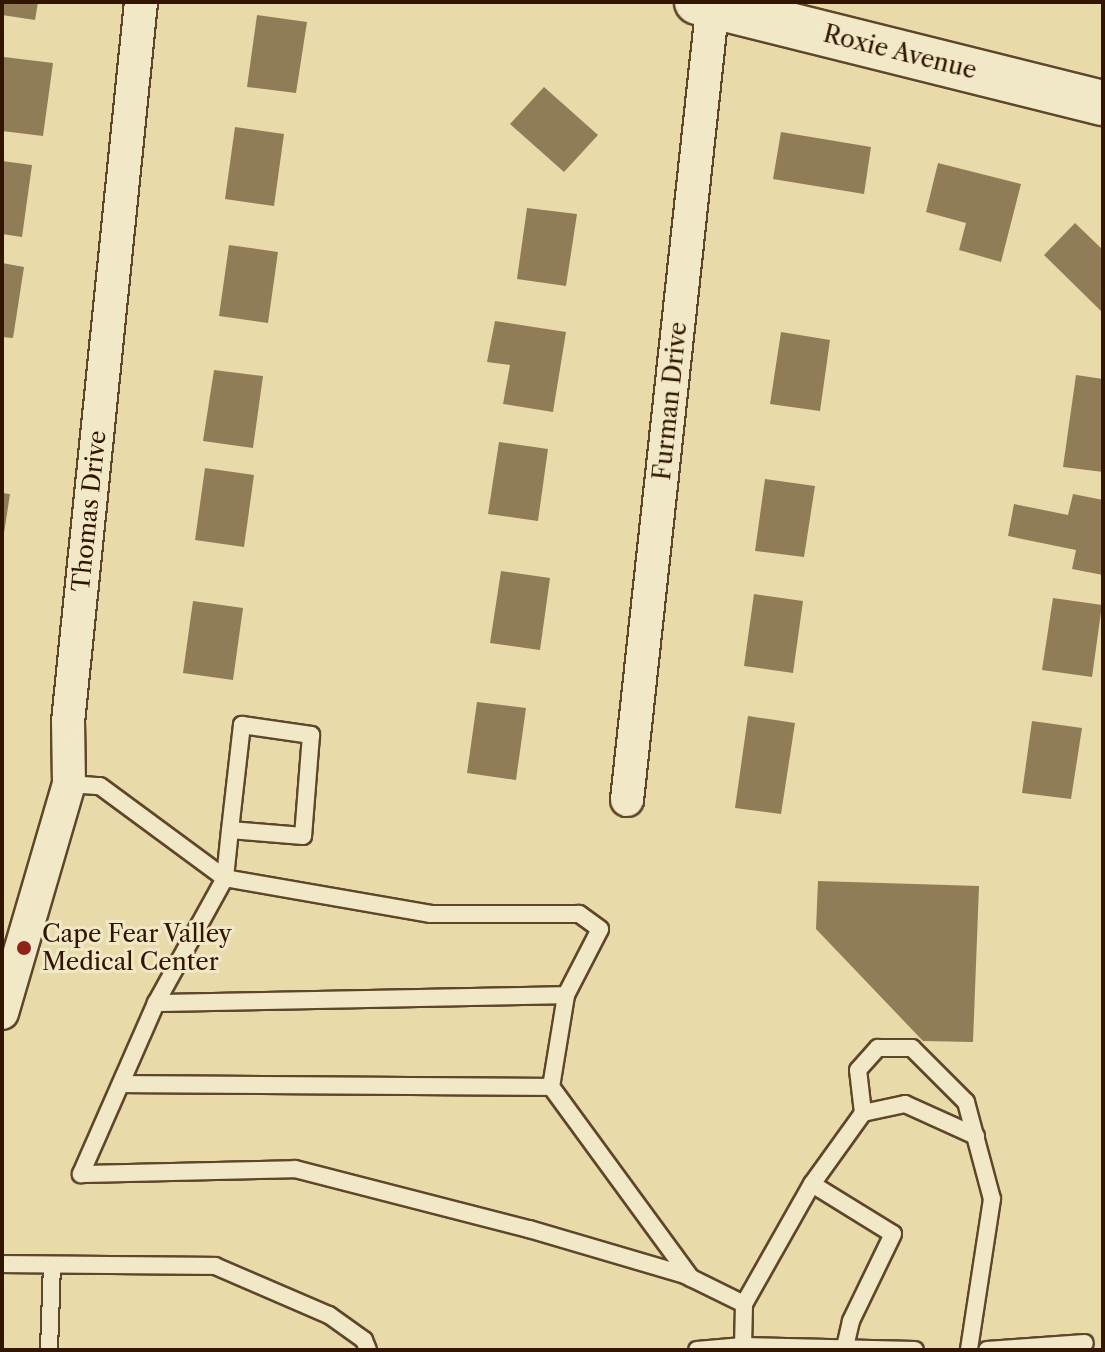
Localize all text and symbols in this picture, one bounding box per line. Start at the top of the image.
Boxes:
street label: Roxie Avenue [820,19,980,85]
street label: Furman Drive [647,320,693,482]
street label: Thomas Drive [66,429,112,593]
place label: Cape Fear Valley Medical Center [42,920,233,976]
marker: Cape Fear Valley Medical Center [13,937,35,959]

